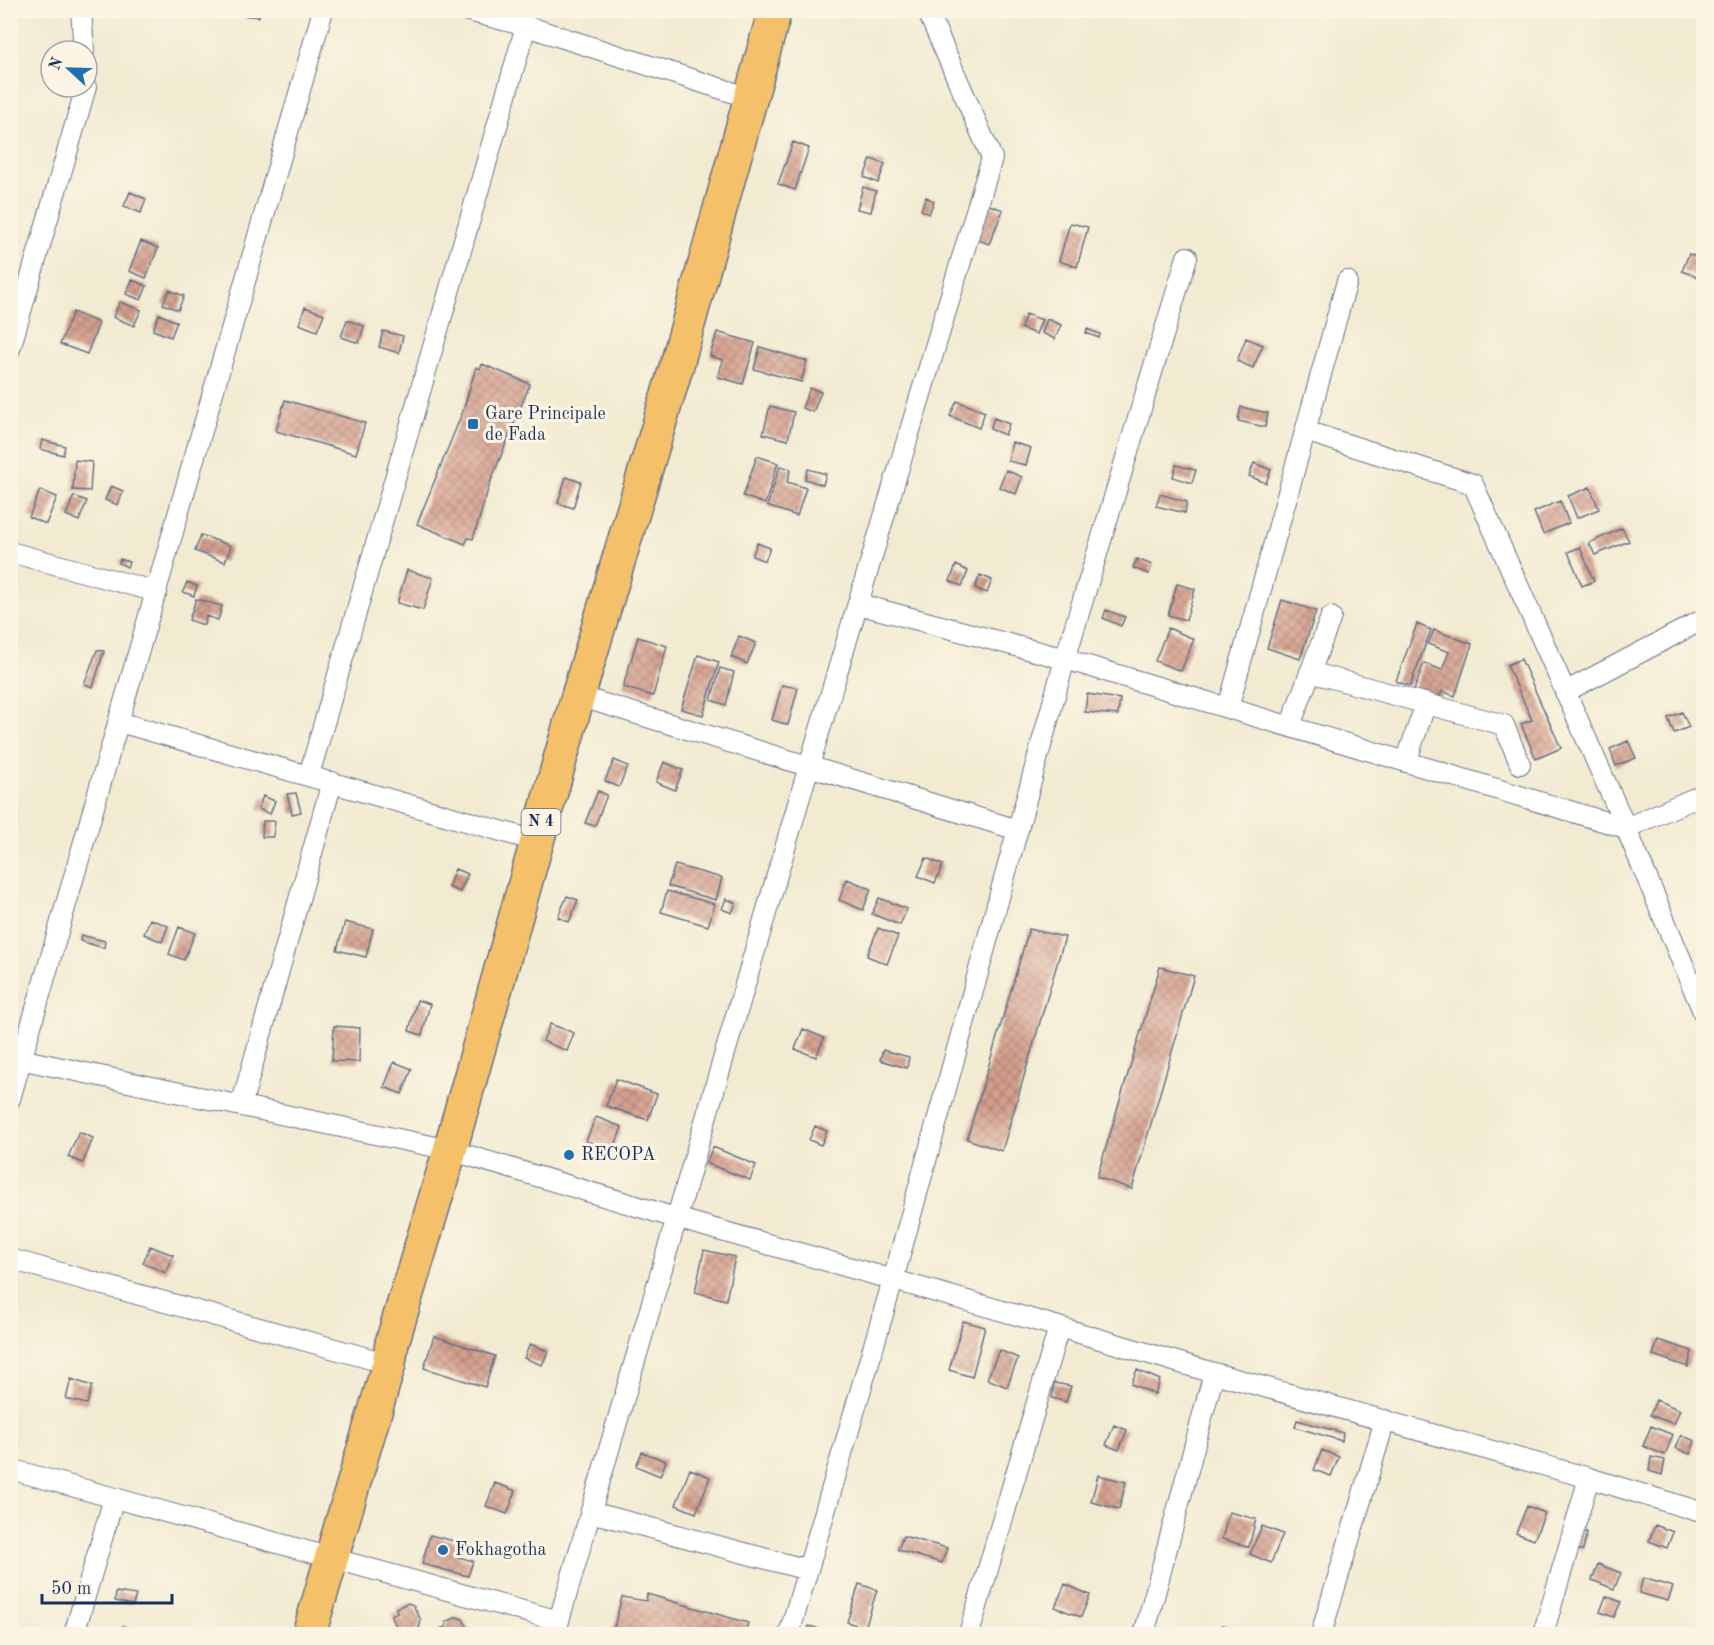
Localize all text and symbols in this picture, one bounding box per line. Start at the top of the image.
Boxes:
north arrow [39,39,99,99]
text: N [47,55,67,73]
place label: Gare Principale de Fada [485,405,606,444]
marker: Gare Principale de Fada [466,417,480,431]
road number: N 4 [522,809,560,835]
place label: RECOPA [581,1146,656,1164]
marker: RECOPA [562,1148,576,1162]
place label: Fokhagotha [455,1541,547,1559]
marker: Fokhagotha [436,1543,450,1557]
scale bar [42,1567,172,1605]
text: 50 m [51,1580,91,1598]

